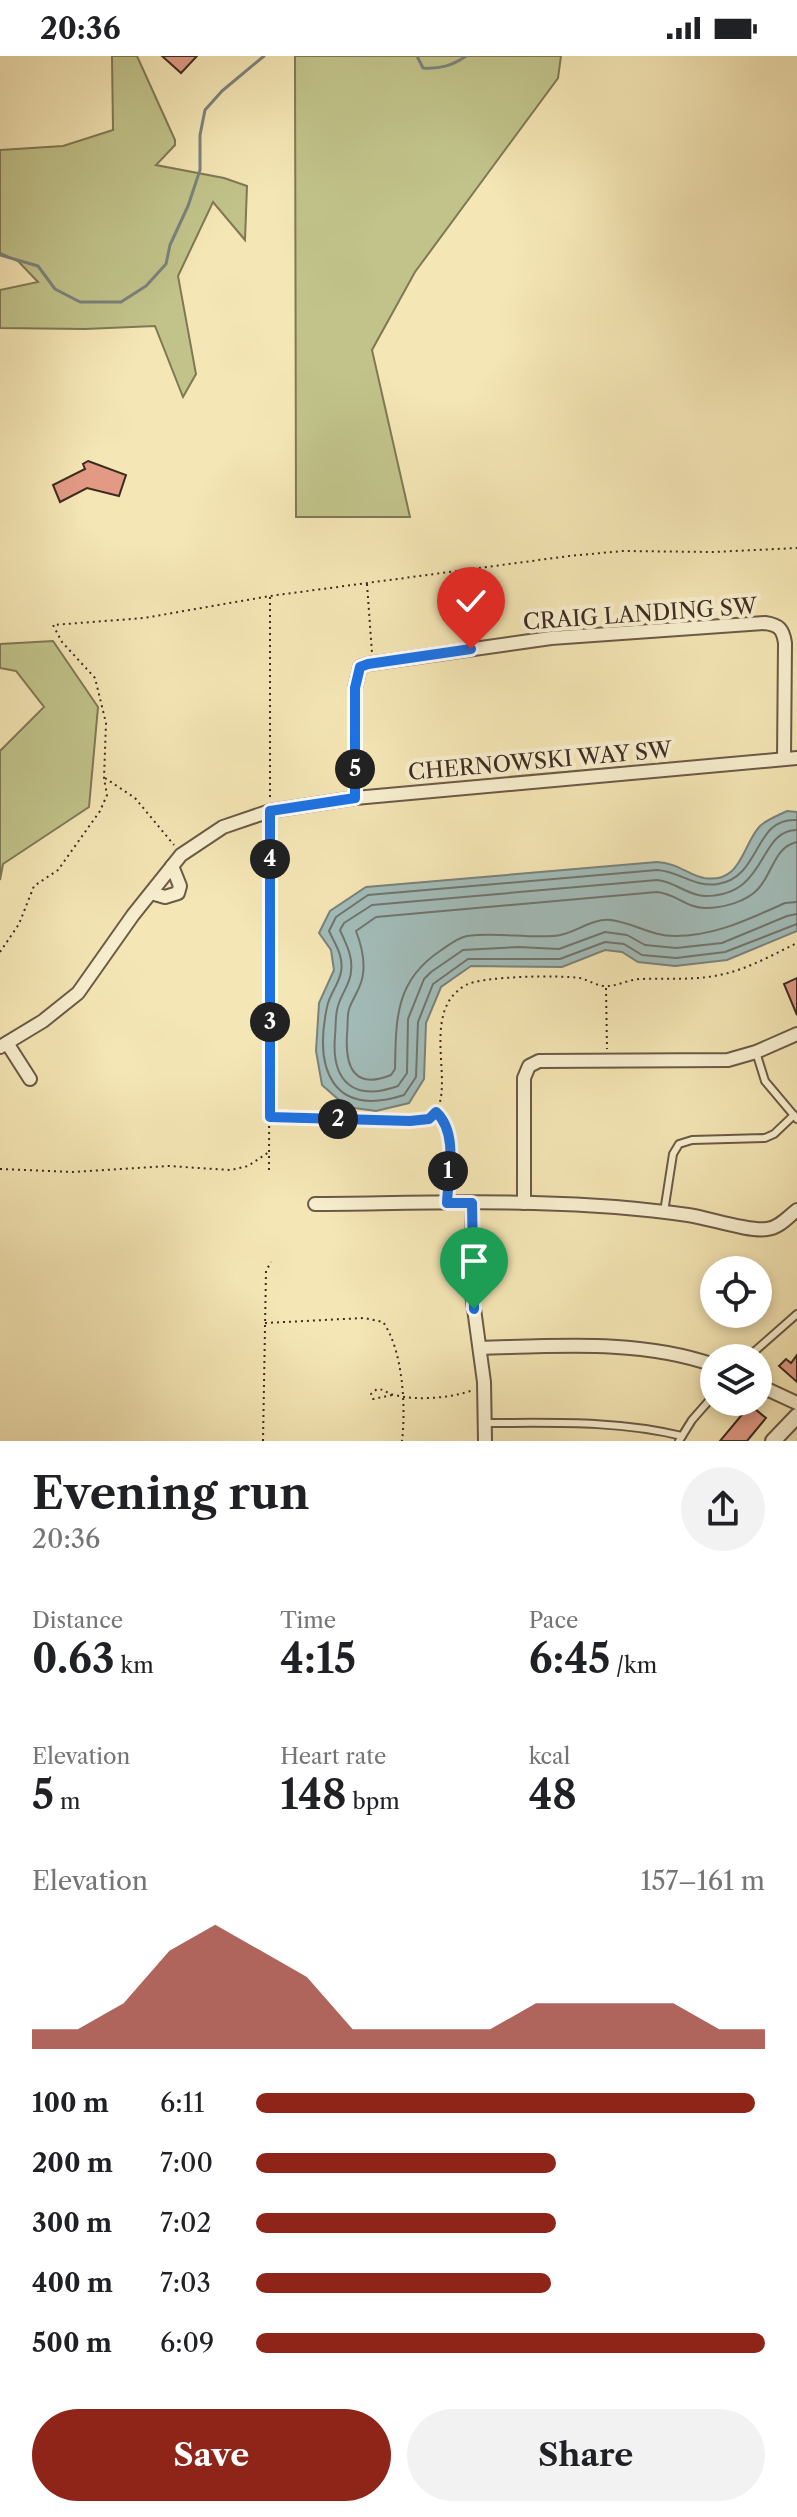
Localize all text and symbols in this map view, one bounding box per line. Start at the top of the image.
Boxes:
text: 20:36 [40,10,121,47]
pin [437,567,505,649]
icon: check [449,579,493,623]
street label: CRAIG LANDING SW [522,592,759,636]
street label: CHERNOWSKI WAY SW [407,736,674,786]
pin: 5 [335,749,375,789]
text: 5 [349,755,361,782]
pin: 4 [250,839,290,879]
text: 4 [263,845,277,872]
pin: 3 [250,1002,290,1042]
text: 3 [264,1008,276,1035]
pin: 2 [318,1099,358,1139]
text: 2 [332,1105,345,1132]
pin: 1 [428,1151,468,1191]
text: 1 [443,1157,453,1184]
pin [440,1227,508,1309]
icon: arrive [452,1239,496,1283]
map controls [700,1256,772,1416]
button: locate [700,1256,772,1328]
button: layers [700,1344,772,1416]
text: Evening run [32,1466,309,1520]
button: share [681,1467,765,1551]
text: 20:36 [32,1523,100,1555]
text: Distance [32,1607,123,1634]
text: Time [280,1607,336,1634]
text: Pace [529,1607,578,1634]
text: 0.63 [32,1634,115,1683]
text: 4:15 [280,1634,356,1683]
text: 6:45 [529,1634,610,1683]
text: km [115,1652,154,1679]
text: /km [610,1652,657,1679]
text: Elevation [32,1743,130,1770]
text: Heart rate [280,1743,386,1770]
text: kcal [529,1743,570,1770]
text: 5 [32,1770,54,1819]
text: 148 [280,1770,347,1819]
text: 48 [529,1770,577,1819]
text: m [54,1788,80,1815]
text: bpm [347,1788,400,1815]
text: Elevation [32,1865,148,1897]
text: 157–161 m [640,1865,765,1897]
text: 100 m [32,2087,109,2119]
text: 6:11 [160,2087,204,2119]
text: 200 m [32,2147,113,2179]
text: 7:00 [160,2147,213,2179]
text: 300 m [32,2207,112,2239]
text: 7:02 [160,2207,212,2239]
text: 400 m [32,2267,113,2299]
text: 7:03 [160,2267,211,2299]
text: 500 m [32,2327,112,2359]
text: 6:09 [160,2327,214,2359]
button: Save [32,2409,391,2501]
button: Share [407,2409,765,2501]

